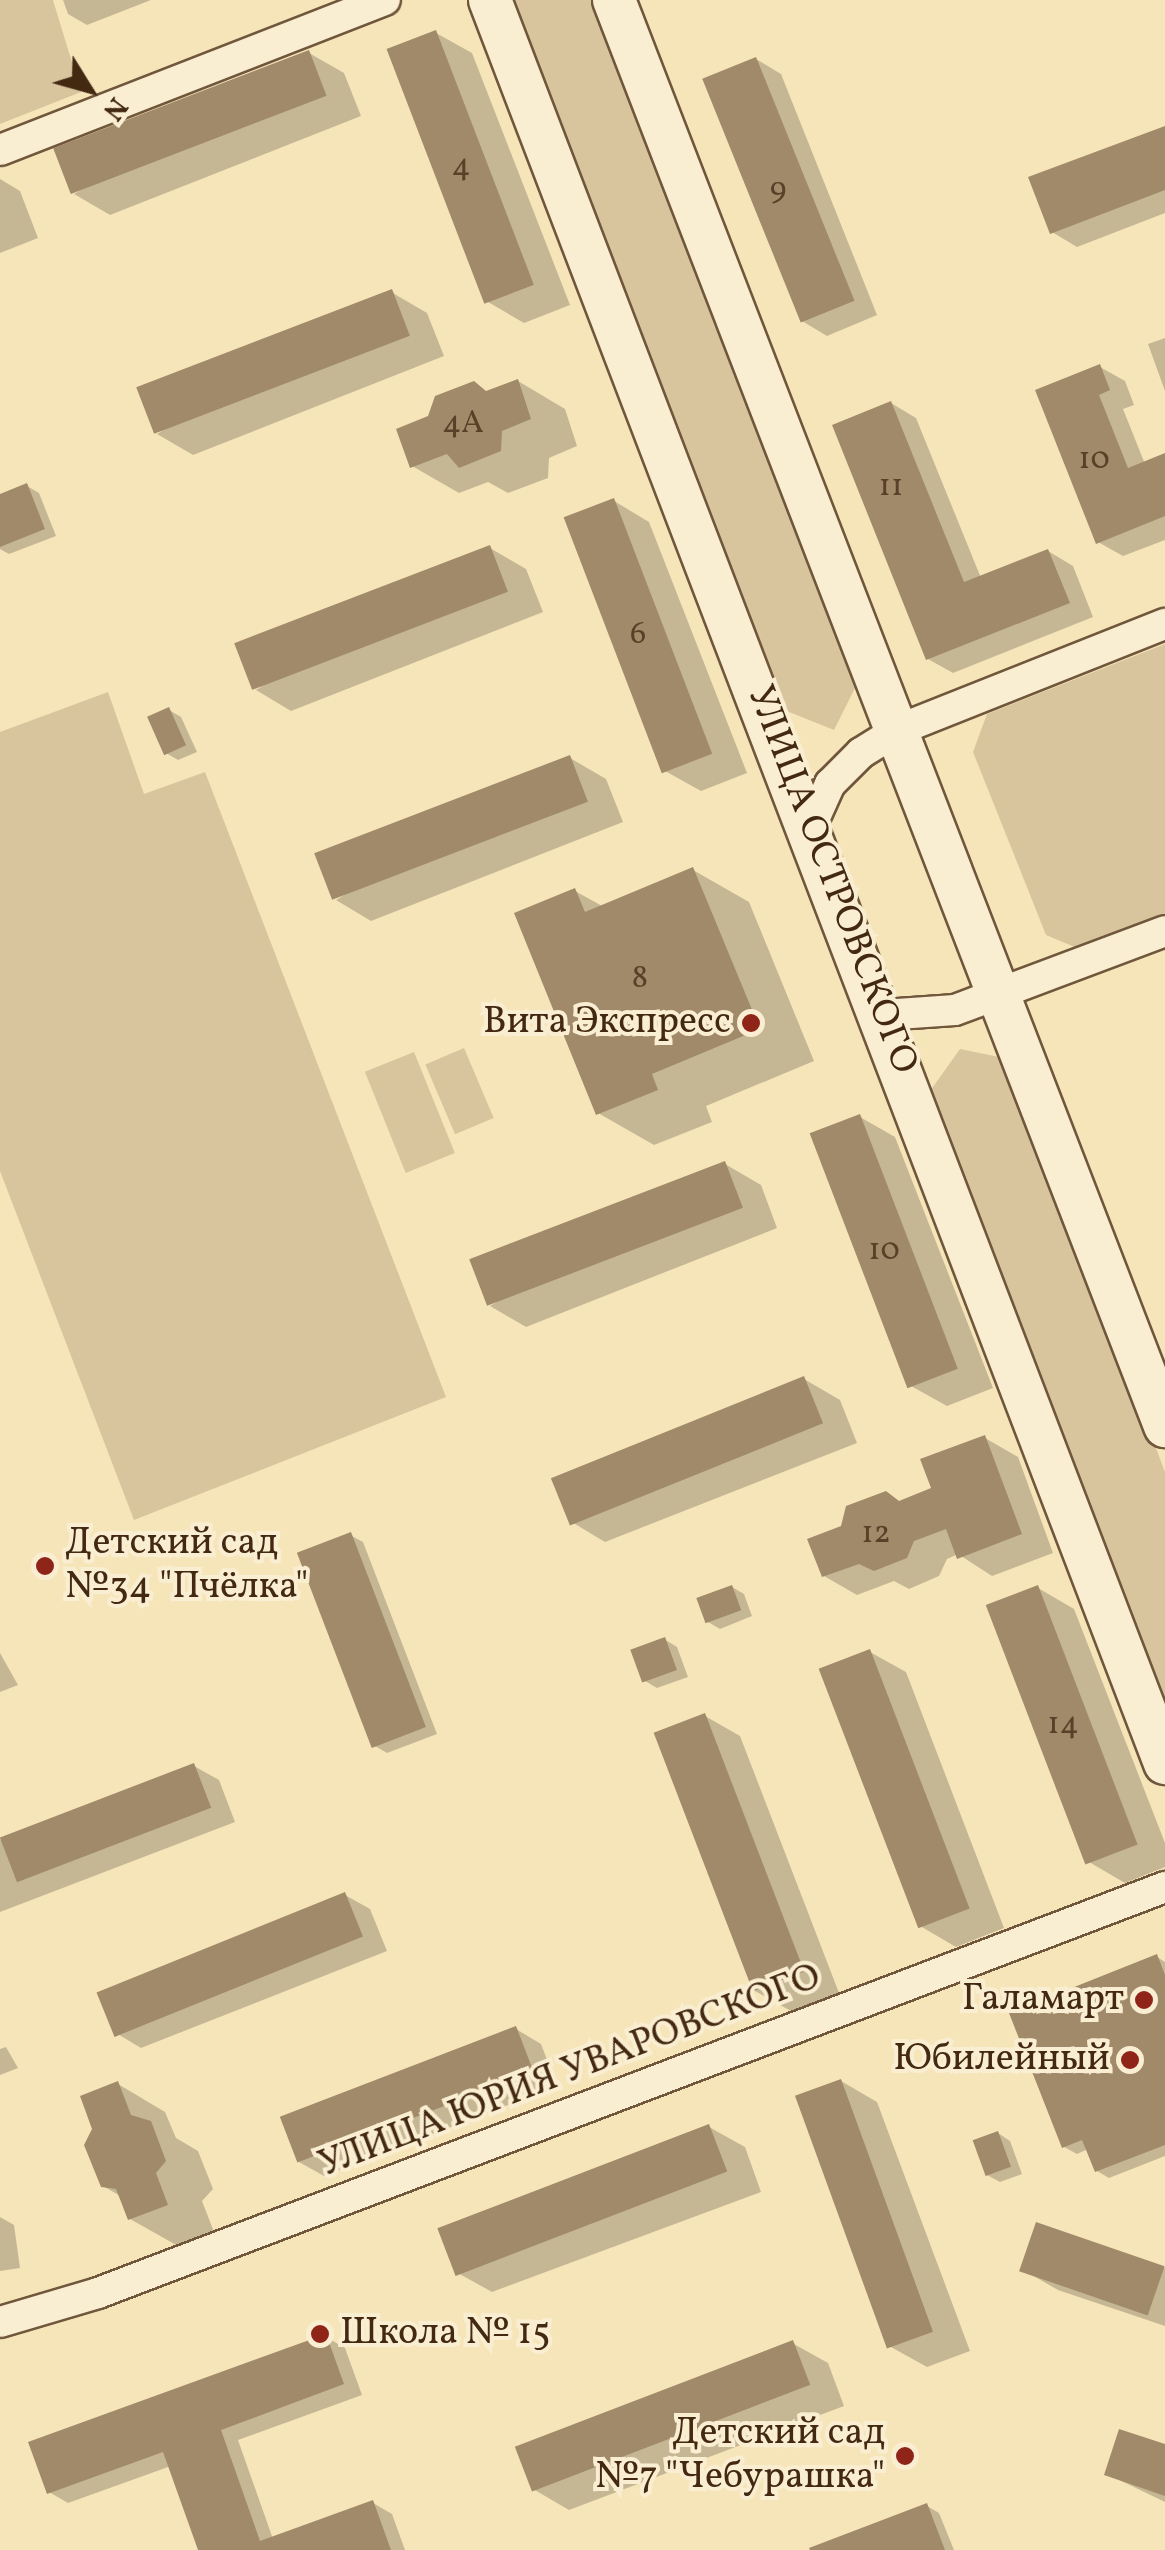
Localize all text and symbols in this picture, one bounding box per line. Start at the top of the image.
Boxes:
north arrow [40,40,140,140]
text: N [93,88,136,128]
house number: 4 [451,148,471,186]
house number: 9 [770,171,786,209]
house number: 4А [442,405,484,443]
house number: 10 [1078,441,1110,479]
house number: 11 [879,468,903,506]
house number: 6 [630,616,646,654]
street label: УЛИЦА ОСТРОВСКОГО [736,679,926,1081]
house number: 8 [632,960,648,998]
place label: Вита Экспресс [483,1000,731,1046]
marker: Вита Экспресс [740,1012,762,1034]
house number: 10 [868,1232,900,1270]
house number: 12 [861,1515,891,1553]
place label: Детский сад №34 "Пчёлка" [65,1521,308,1610]
marker: Детский сад №34 "Пчёлка" [34,1555,56,1577]
house number: 14 [1047,1706,1079,1744]
street label: УЛИЦА ЮРИЯ УВАРОВСКОГО [313,1955,827,2189]
place label: Галамарт [962,1977,1124,2023]
marker: Галамарт [1133,1989,1155,2011]
place label: Юбилейный [893,2037,1110,2083]
marker: Юбилейный [1119,2049,1141,2071]
place label: Школа № 15 [340,2311,551,2357]
marker: Школа № 15 [309,2323,331,2345]
place label: Детский сад №7 "Чебурашка" [595,2411,885,2500]
marker: Детский сад №7 "Чебурашка" [894,2445,916,2467]

